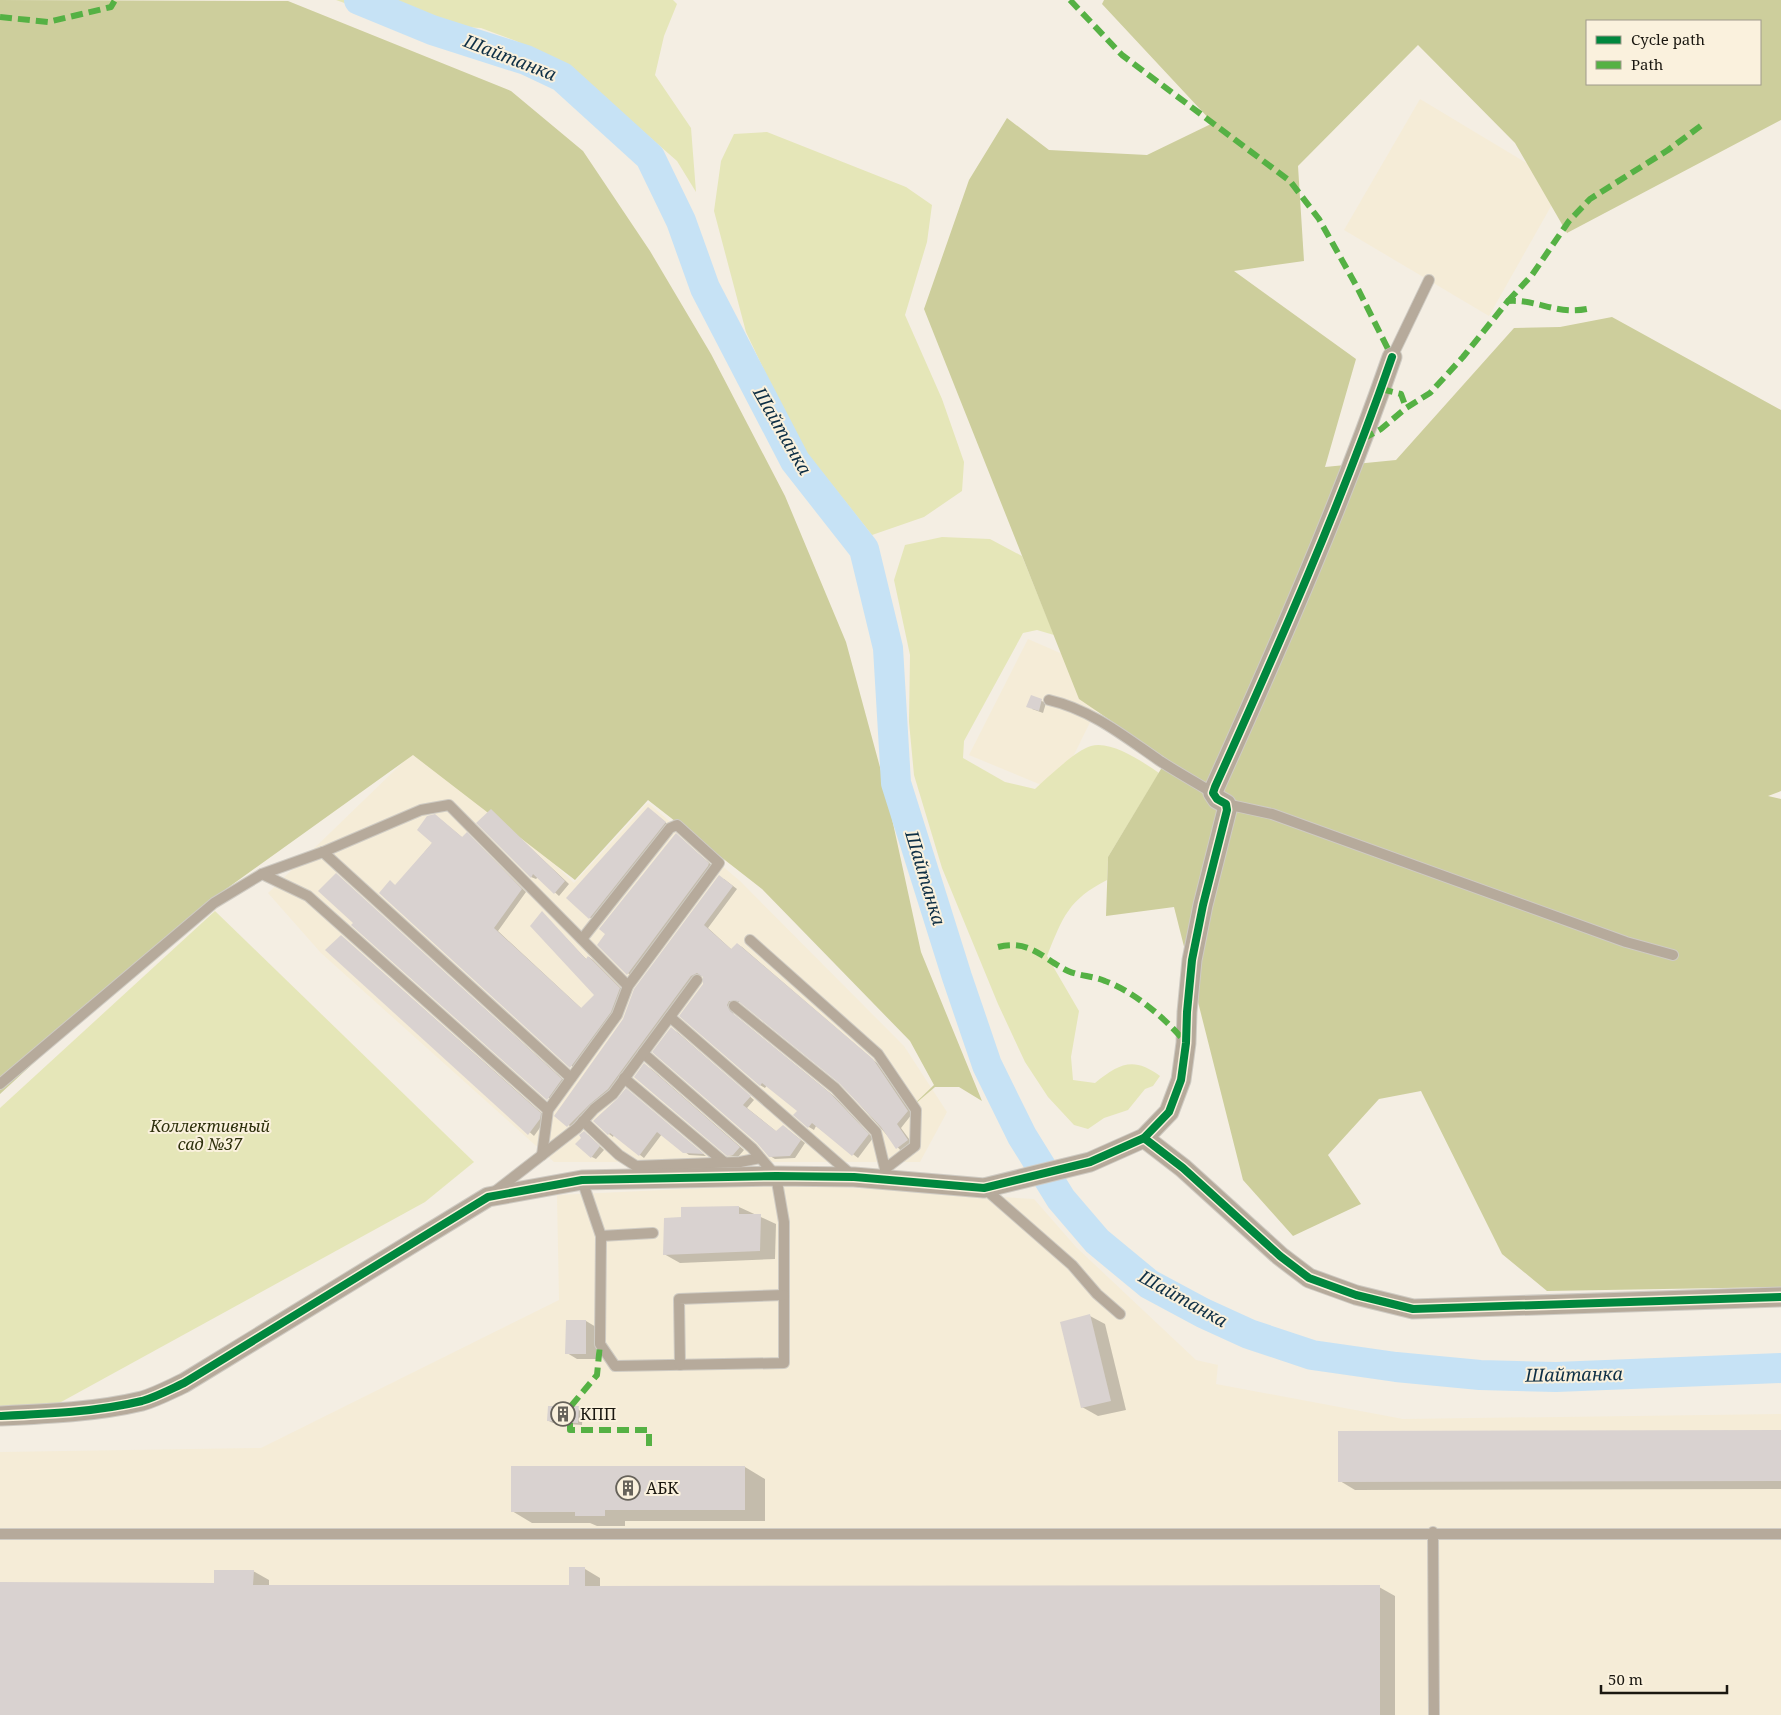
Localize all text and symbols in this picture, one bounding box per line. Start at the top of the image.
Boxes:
legend [1586,20,1761,85]
water label: Шайтанка [460,28,560,86]
text: Cycle path [1631,29,1706,49]
text: Path [1631,54,1664,74]
water label: Шайтанка [748,381,818,479]
water label: Шайтанка [900,827,952,928]
park label: Коллективный сад №37 [149,1115,270,1155]
water label: Шайтанка [1134,1263,1232,1332]
water label: Шайтанка [1524,1361,1623,1387]
building icon: КПП [550,1401,576,1427]
place label: КПП [580,1403,616,1425]
building icon: АБК [615,1475,641,1501]
place label: АБК [646,1477,679,1499]
scale bar [1601,1662,1727,1694]
text: 50 m [1608,1669,1643,1689]

